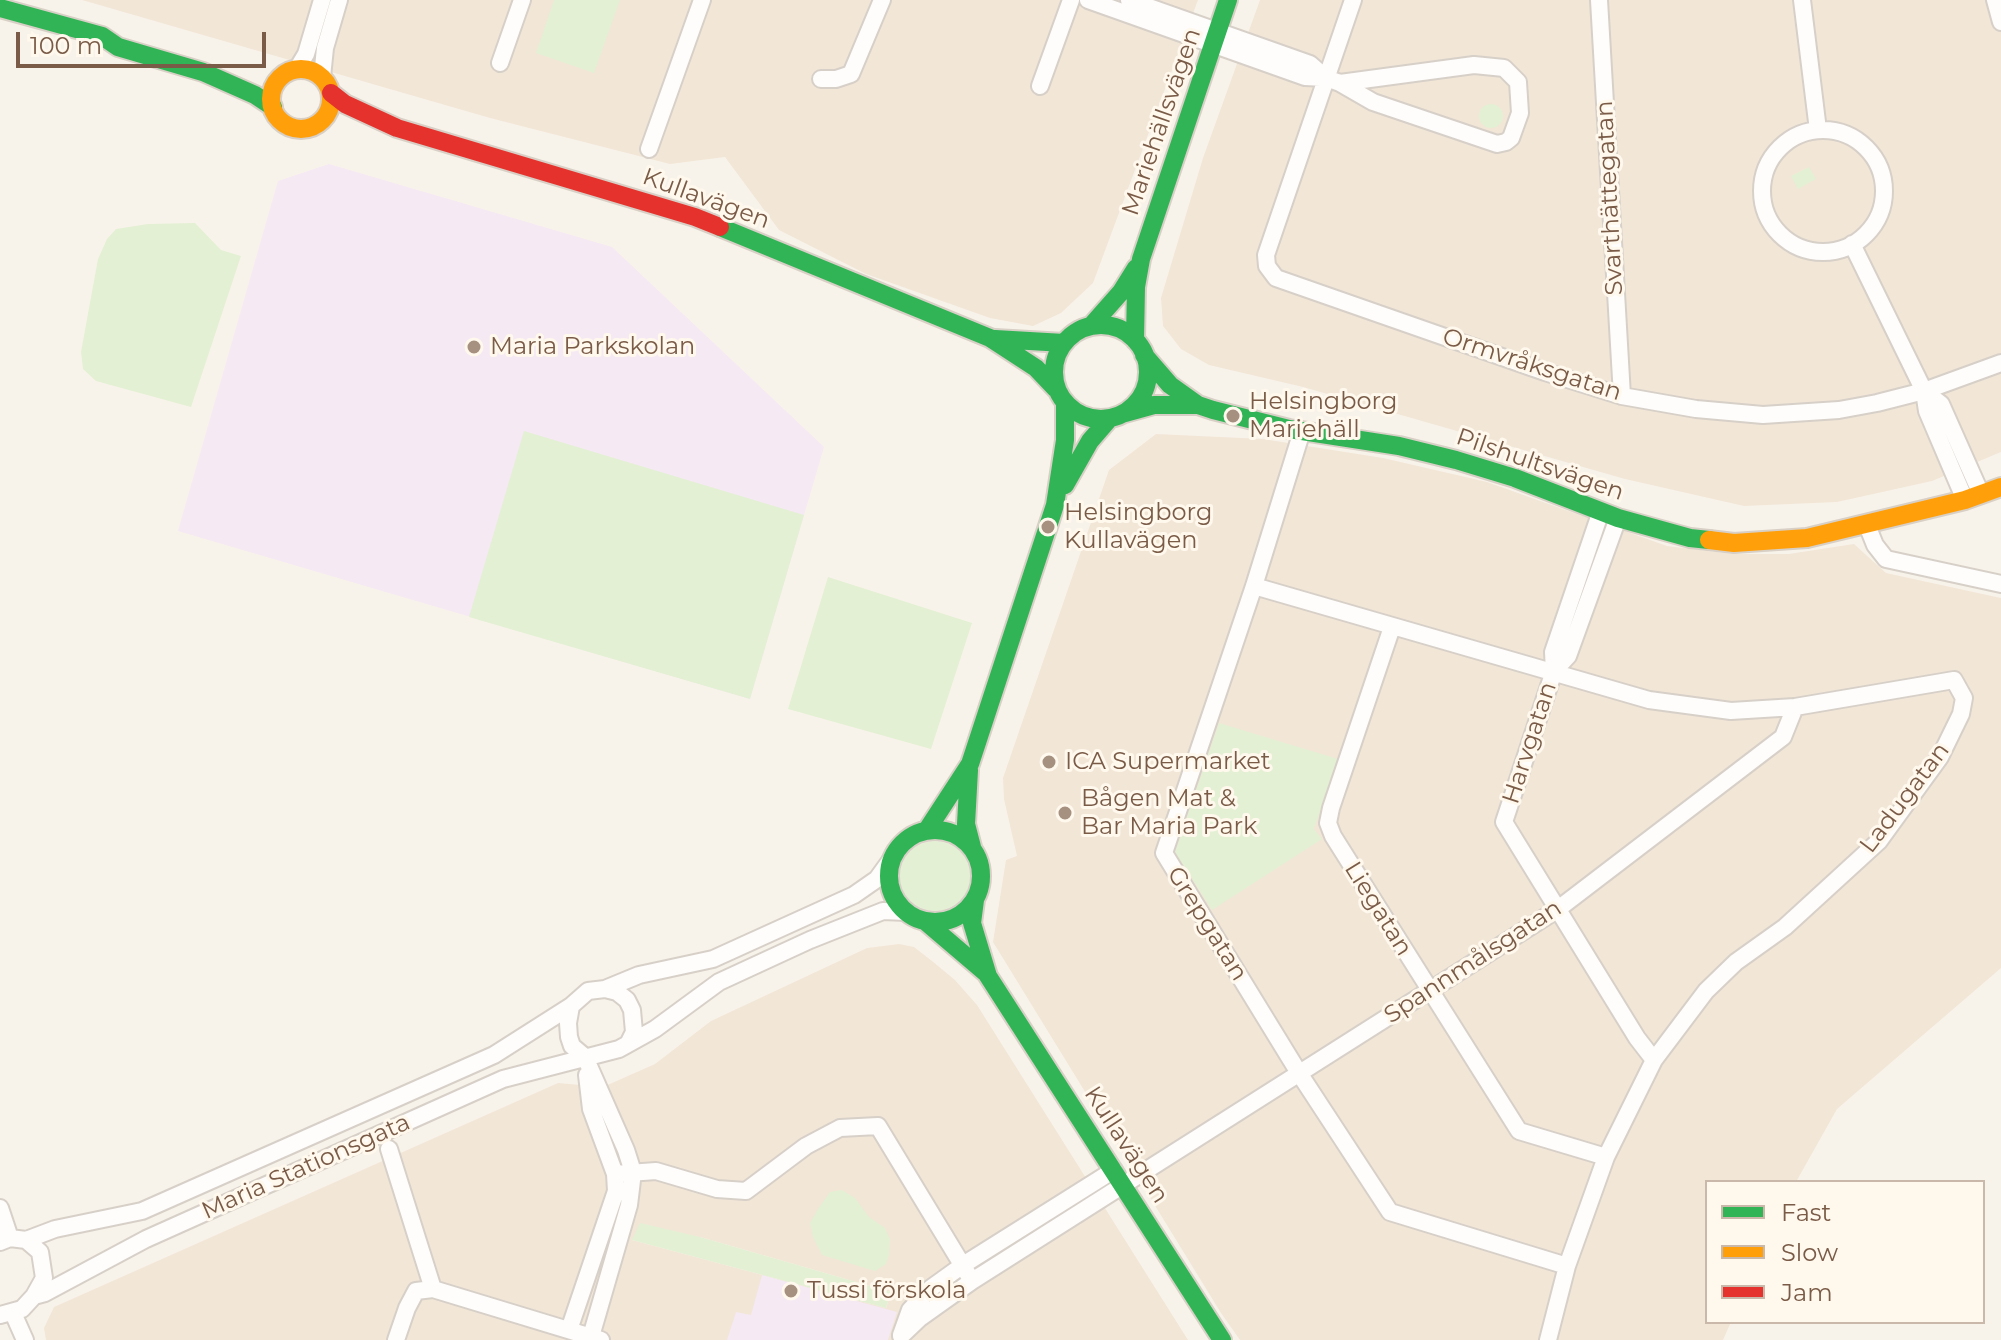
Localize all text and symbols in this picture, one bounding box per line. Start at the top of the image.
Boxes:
scale bar [20,16,270,66]
street label: Mariehällsvägen [1116,25,1208,219]
text: 100 m [30,31,102,60]
street label: Svarthättegatan [1591,100,1629,296]
street label: Kullavägen [638,163,774,235]
street label: Ormvråksgatan [1439,322,1625,408]
place label: Maria Parkskolan [490,333,695,361]
marker: Maria Parkskolan [465,338,483,356]
place label: Helsingborg Mariehäll [1249,388,1397,444]
marker: Helsingborg Mariehäll [1224,407,1242,425]
street label: Pilshultsvägen [1452,423,1628,507]
place label: Helsingborg Kullavägen [1064,499,1212,555]
marker: Helsingborg Kullavägen [1039,518,1057,536]
street label: Harvgatan [1497,678,1563,808]
street label: Ladugatan [1854,737,1956,859]
place label: ICA Supermarket [1065,748,1271,776]
marker: ICA Supermarket [1040,753,1058,771]
place label: Bågen Mat & Bar Maria Park [1081,785,1257,841]
marker: Bågen Mat & Bar Maria Park [1056,804,1074,822]
street label: Liegatan [1338,857,1418,961]
street label: Grepgatan [1161,862,1253,986]
street label: Spannmålsgatan [1379,894,1567,1030]
street label: Kullavägen [1078,1081,1174,1209]
street label: Maria Stationsgata [197,1108,415,1226]
legend [1705,1180,1985,1324]
text: Fast [1781,1198,1831,1227]
text: Slow [1781,1238,1838,1267]
place label: Tussi förskola [807,1277,967,1305]
text: Jam [1781,1278,1833,1307]
marker: Tussi förskola [782,1282,800,1300]

